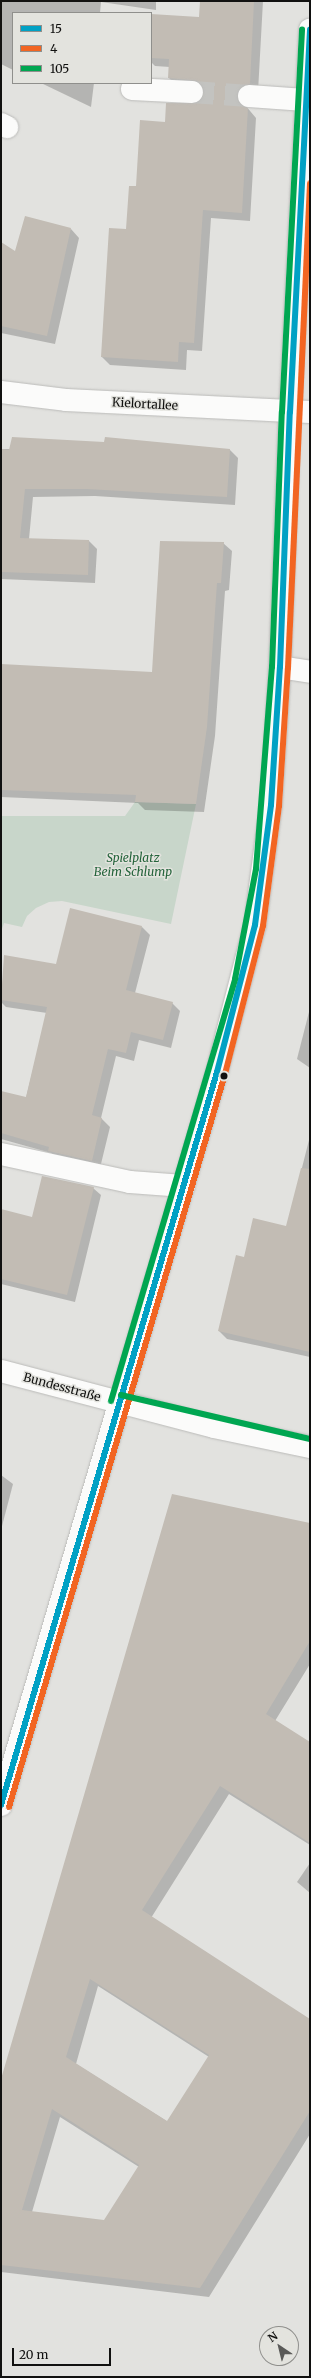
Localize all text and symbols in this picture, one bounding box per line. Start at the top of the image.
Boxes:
legend [12,12,152,84]
text: 15 [50,21,62,36]
text: 4 [50,41,57,56]
text: 105 [50,61,69,76]
street label: Kielortallee [112,395,178,413]
park label: Spielplatz Beim Schlump [94,851,172,879]
unlabelled marker [219,1071,229,1081]
street label: Bundesstraße [22,1370,102,1404]
north arrow [259,2326,299,2366]
text: N [265,2329,280,2345]
scale bar [14,2340,113,2366]
text: 20 m [19,2347,48,2362]

